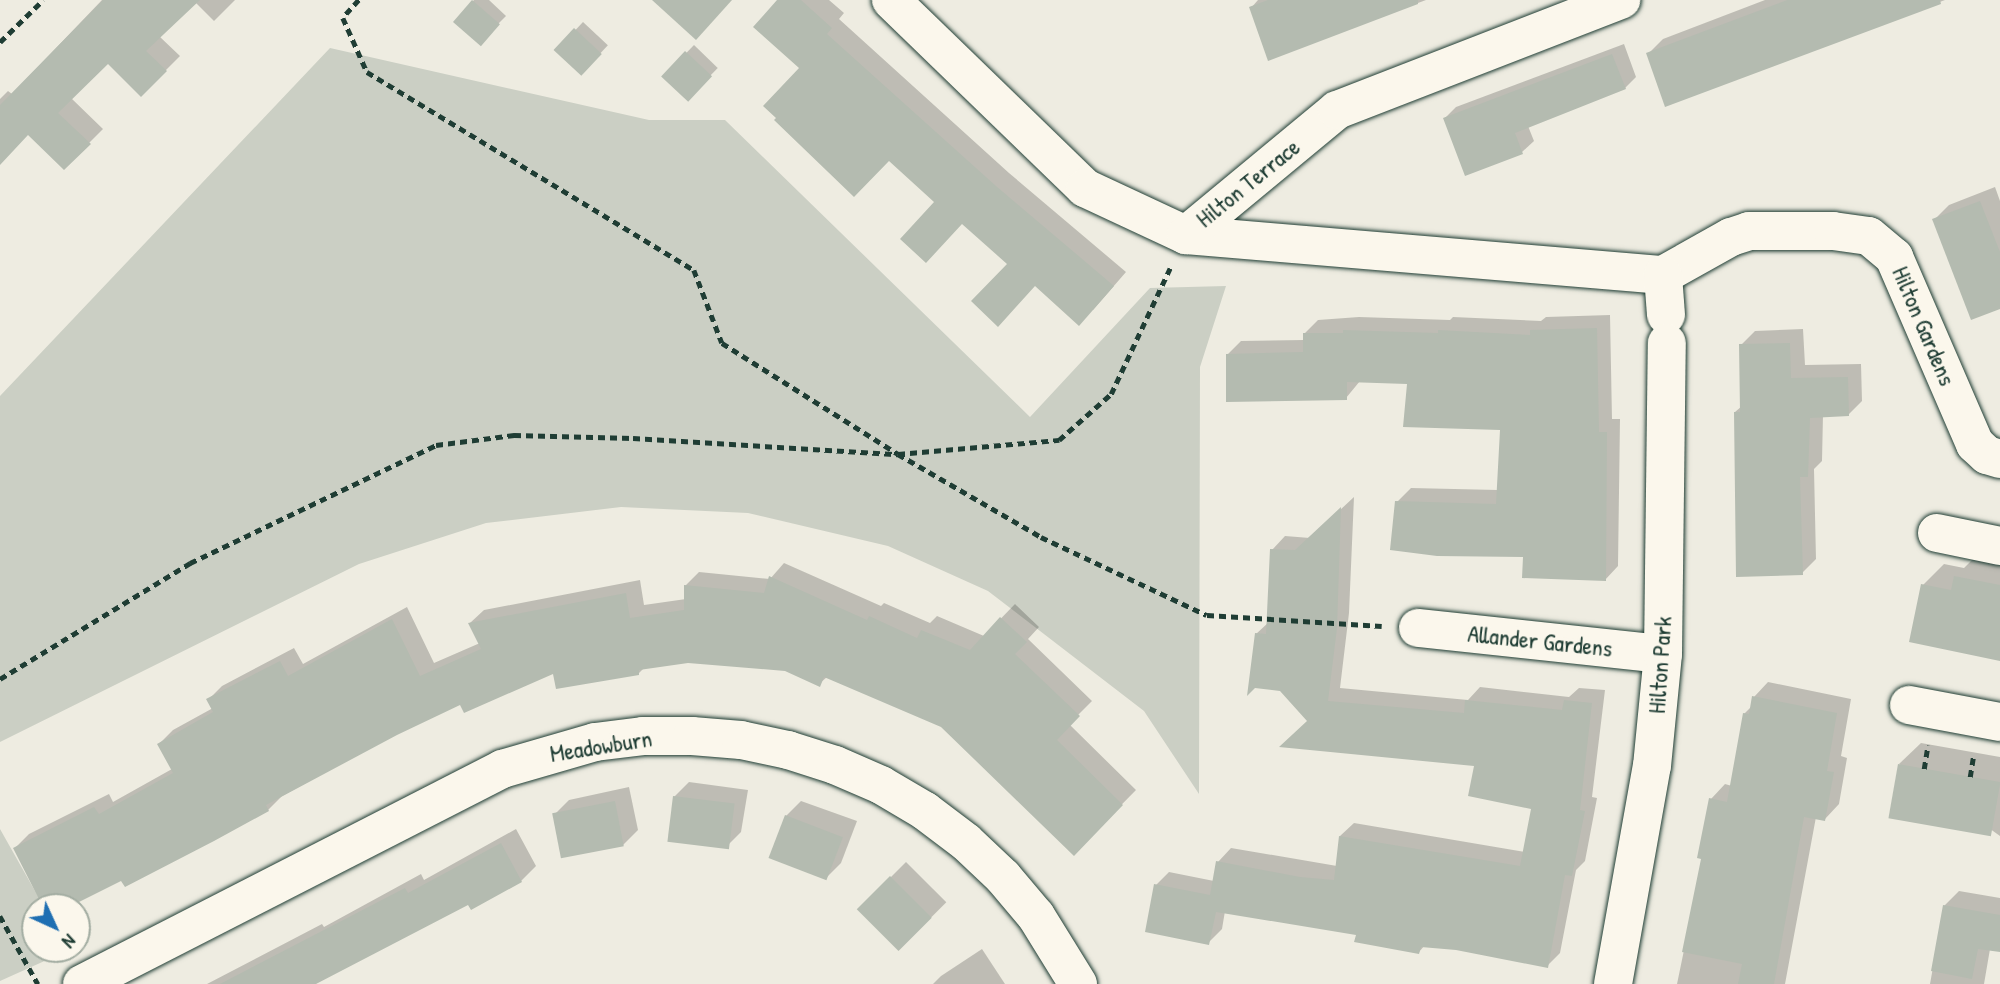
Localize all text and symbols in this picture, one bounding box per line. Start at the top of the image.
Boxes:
street label: Hilton Terrace [1190,133,1306,233]
street label: Hilton Gardens [1886,262,1962,390]
street label: Hilton Park [1642,615,1678,715]
street label: Allander Gardens [1466,619,1614,663]
street label: Meadowburn [548,724,654,768]
north arrow [21,893,91,963]
text: N [57,929,82,954]

